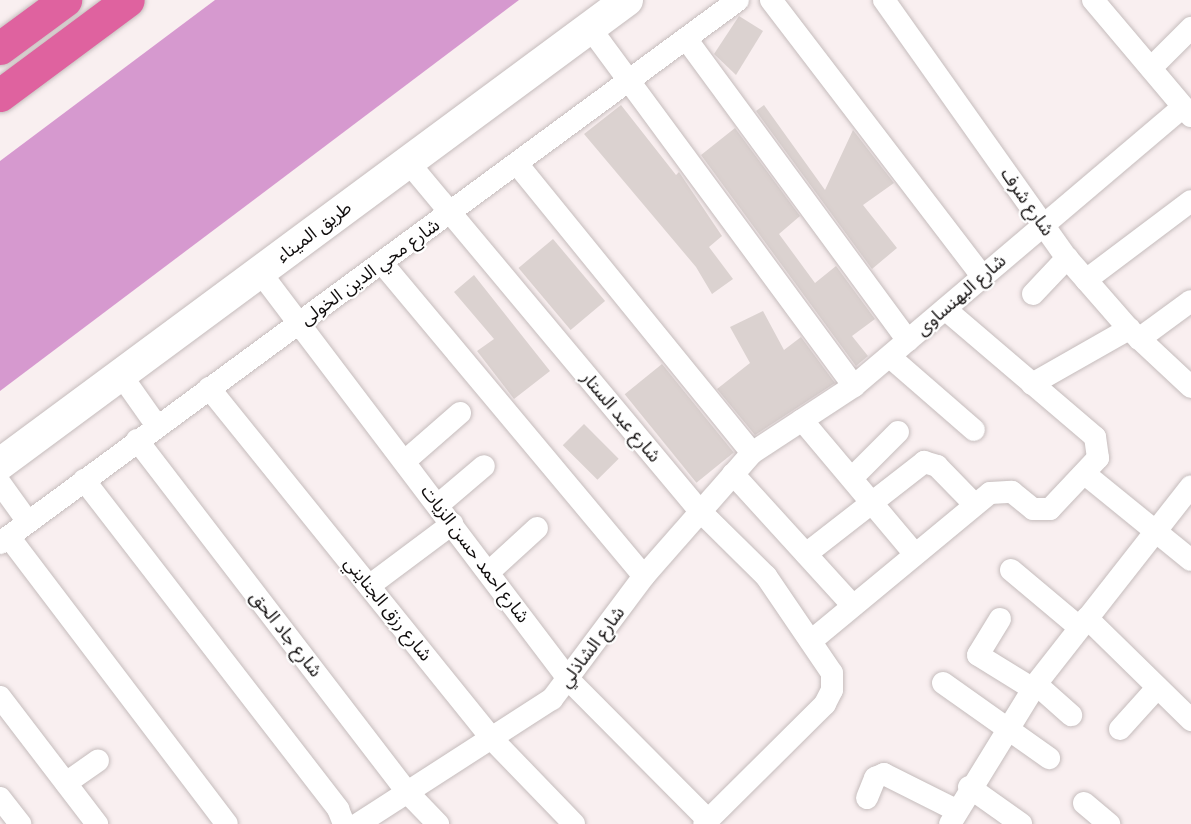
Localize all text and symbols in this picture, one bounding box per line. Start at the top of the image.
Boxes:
street label: شارع شرف [996,164,1058,240]
street label: طريق الميناء [272,197,356,267]
street label: شارع محي الدين الخولى [296,214,444,330]
street label: شارع البهنساوى [911,250,1011,340]
street label: شارع عبد الستار [577,367,665,467]
street label: شارع احمد حسن الزيات [416,481,534,627]
street label: شارع رزق الجنايني [339,553,437,665]
street label: شارع جاد الحق [246,586,326,682]
street label: شارع الشاذلي [555,602,629,692]

